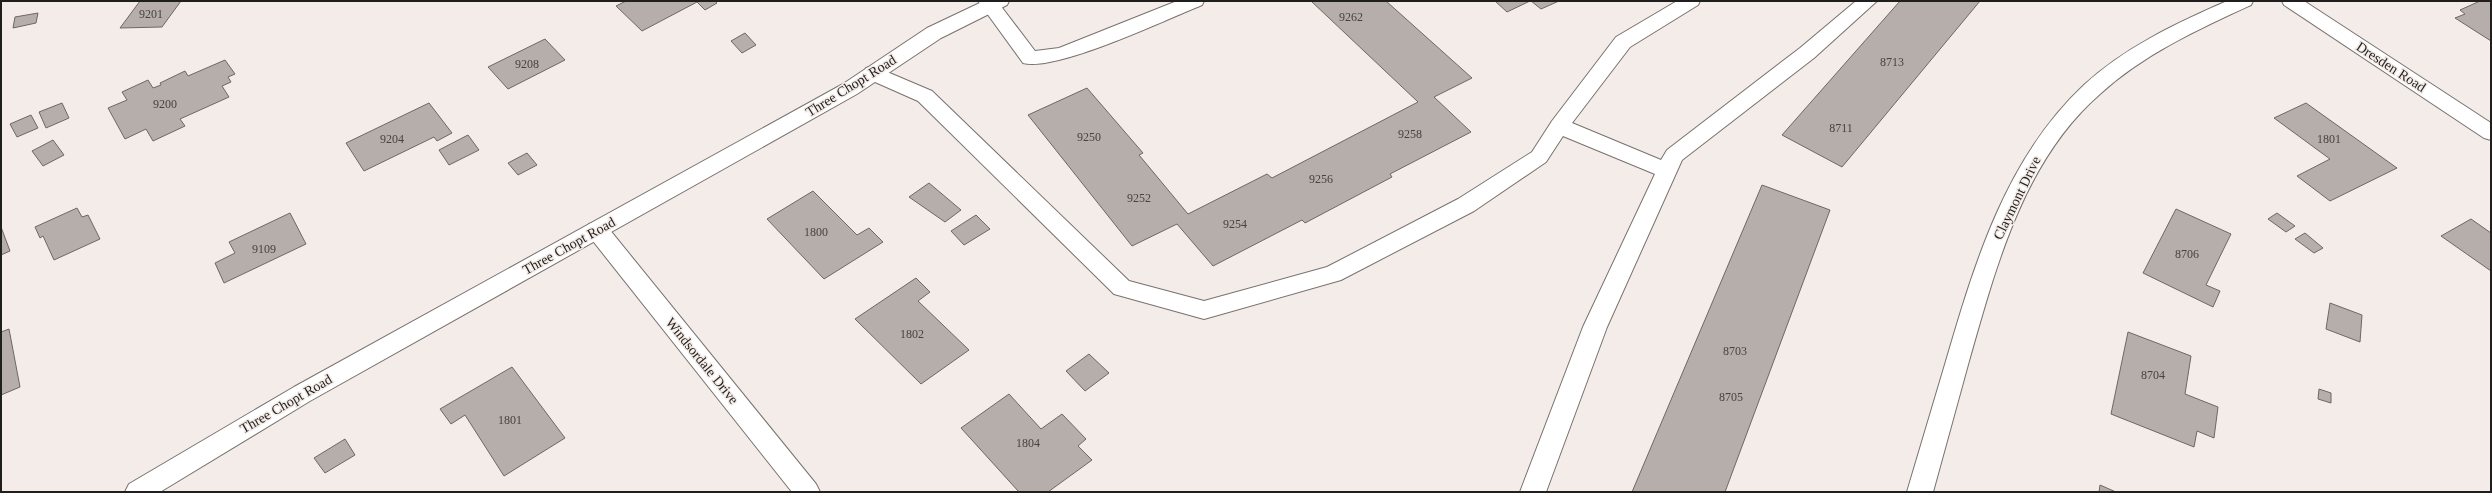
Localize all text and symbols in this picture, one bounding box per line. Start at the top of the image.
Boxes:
house number: 9201 [139,7,163,21]
house number: 9262 [1339,10,1363,24]
street label: Dresden Road [2353,39,2429,95]
street label: Three Chopt Road [803,52,899,120]
house number: 8713 [1880,55,1904,69]
house number: 9208 [515,57,539,71]
house number: 9200 [153,97,177,111]
house number: 8711 [1829,121,1853,135]
house number: 9258 [1398,127,1422,141]
house number: 9250 [1077,130,1101,144]
house number: 9204 [380,132,404,146]
house number: 1801 [2317,132,2341,146]
street label: Claymont Drive [1990,154,2044,242]
house number: 9256 [1309,172,1333,186]
house number: 9252 [1127,191,1151,205]
street label: Three Chopt Road [520,214,618,278]
house number: 9254 [1223,217,1247,231]
house number: 1800 [804,225,828,239]
house number: 9109 [252,242,276,256]
house number: 8706 [2175,247,2199,261]
street label: Windsordale Drive [663,315,741,407]
house number: 1802 [900,327,924,341]
house number: 8703 [1723,344,1747,358]
house number: 8704 [2141,368,2165,382]
street label: Three Chopt Road [237,372,335,436]
house number: 8705 [1719,390,1743,404]
house number: 1801 [498,413,522,427]
house number: 1804 [1016,436,1040,450]

